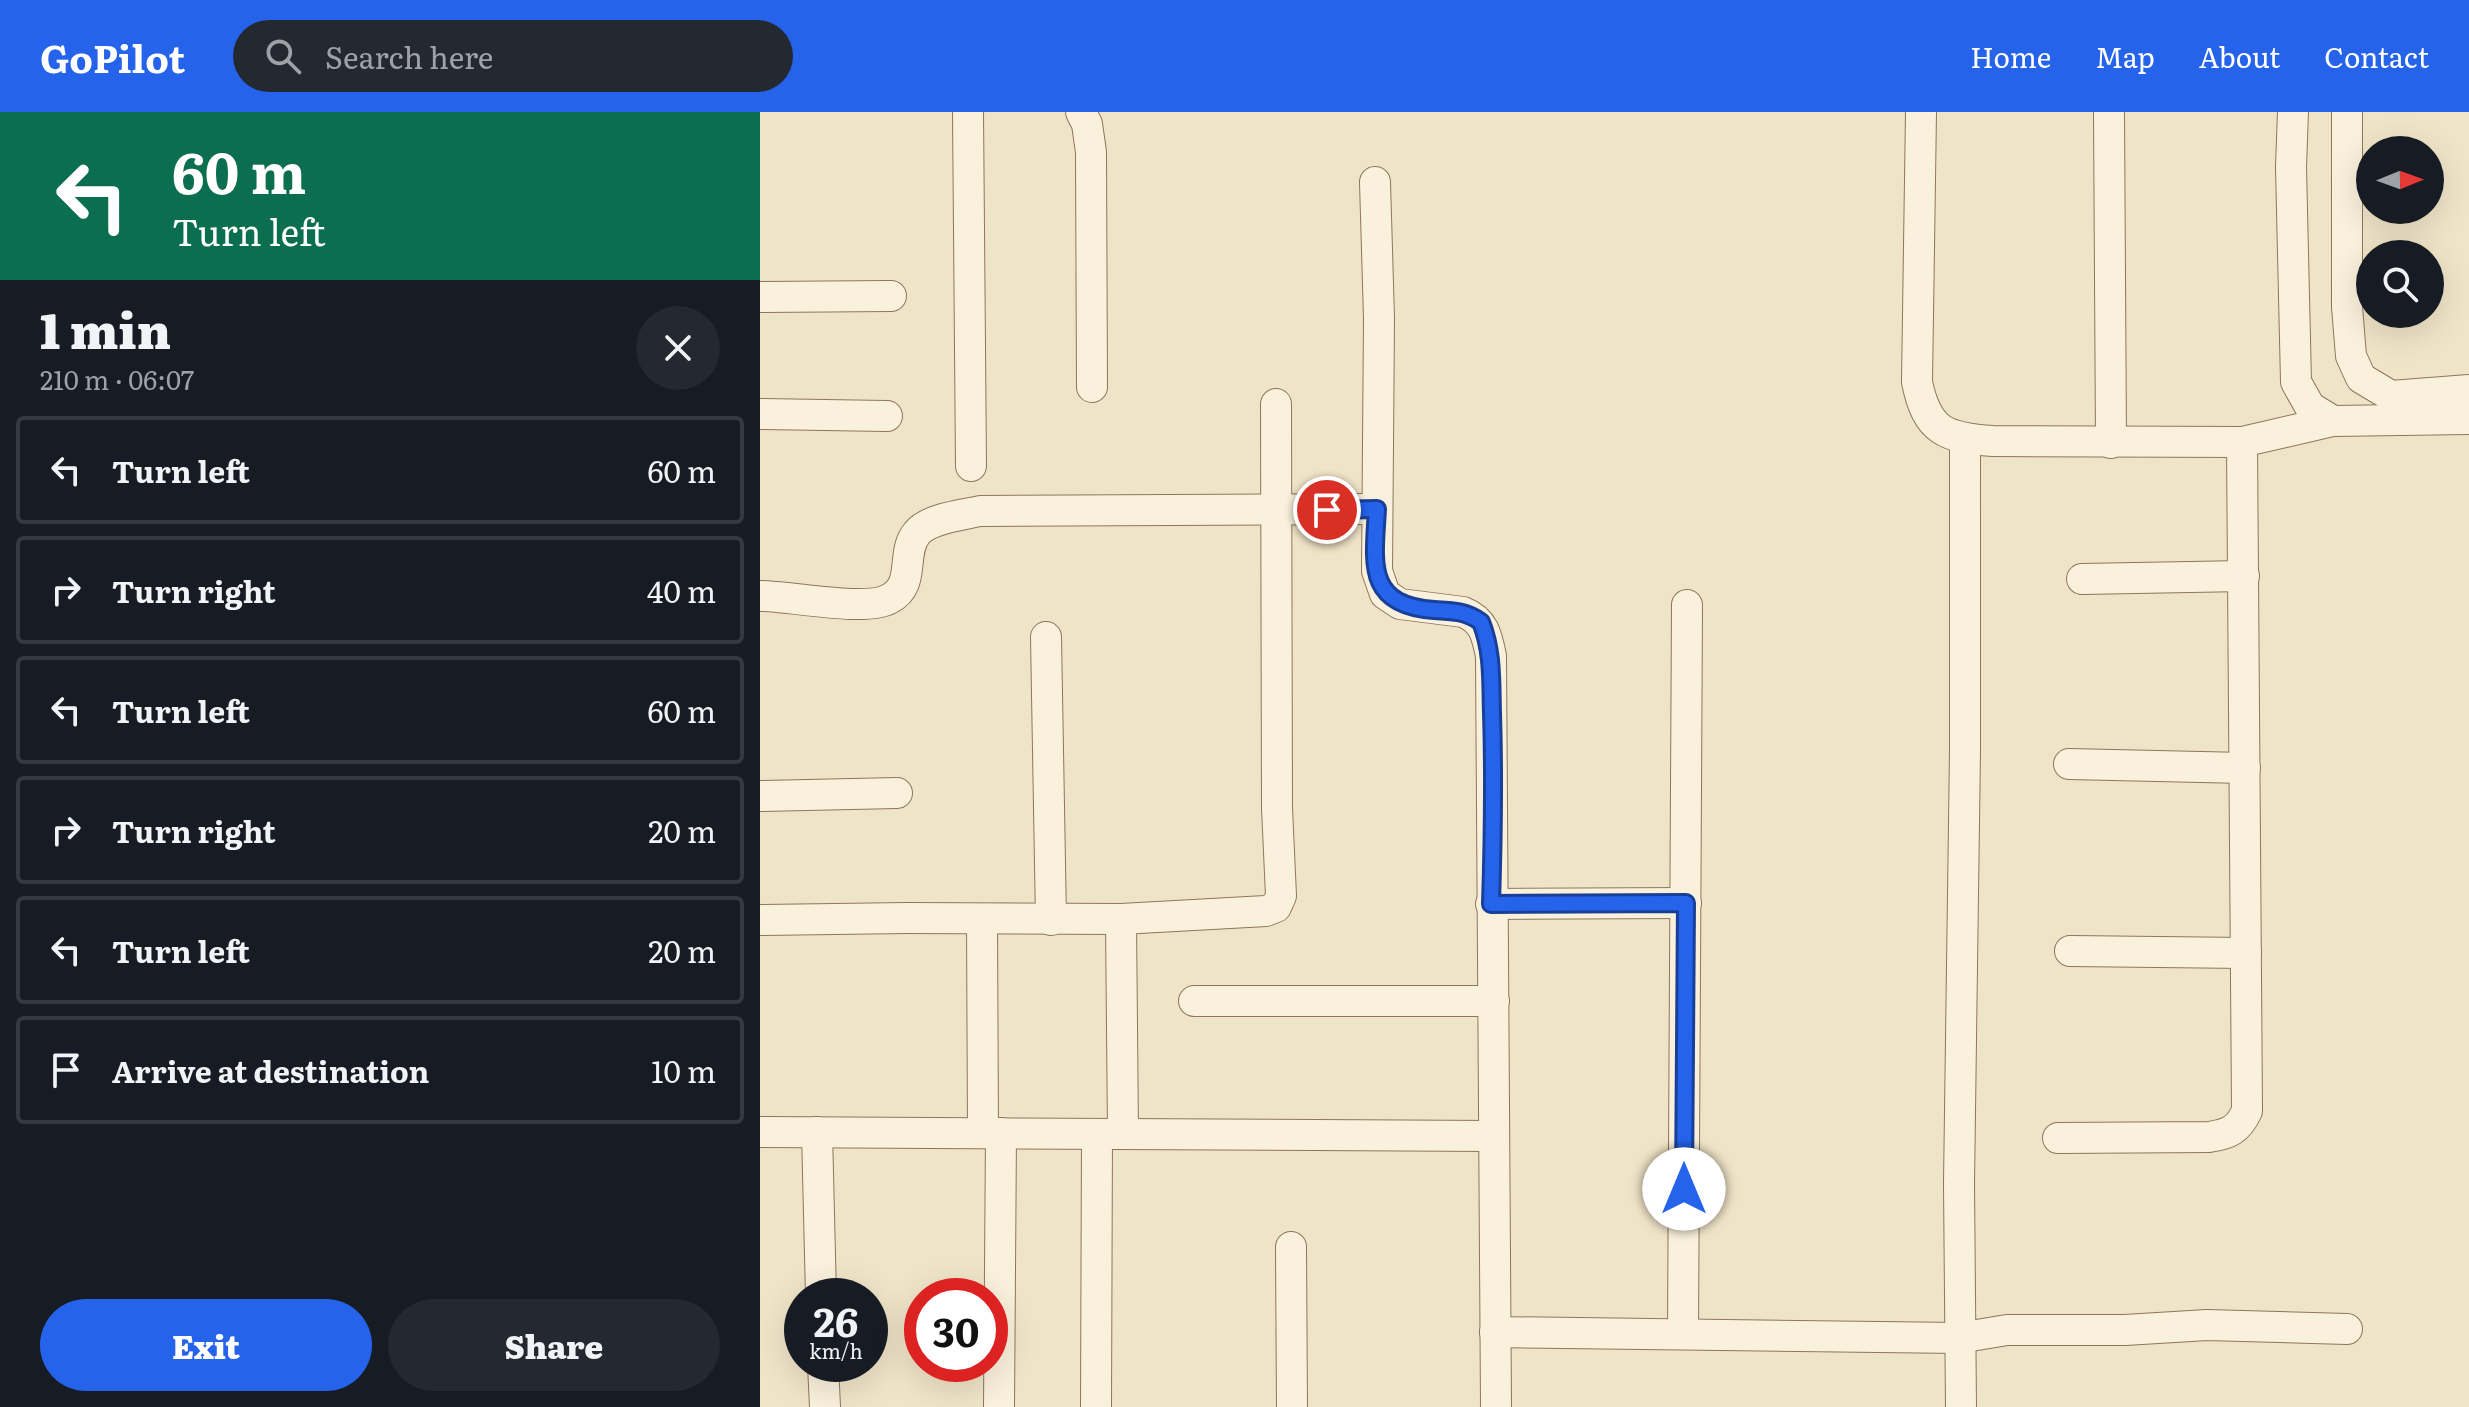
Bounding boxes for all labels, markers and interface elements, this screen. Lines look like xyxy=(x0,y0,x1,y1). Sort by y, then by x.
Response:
search box xyxy=(233,20,793,92)
text: GoPilot xyxy=(40,28,185,85)
icon: search xyxy=(261,34,305,78)
text: Search here xyxy=(325,34,493,78)
text: Home xyxy=(1970,35,2051,77)
text: Map xyxy=(2095,35,2155,77)
text: About xyxy=(2199,35,2280,77)
text: Contact xyxy=(2324,35,2429,77)
text: 60 m xyxy=(172,128,306,211)
north arrow xyxy=(2356,136,2444,224)
map controls xyxy=(2356,136,2444,328)
icon: left xyxy=(40,144,144,248)
text: Turn left xyxy=(172,204,326,257)
button: search xyxy=(2356,240,2444,328)
text: 1 min xyxy=(40,293,171,364)
button: close xyxy=(636,306,720,390)
text: 210 m · 06:07 xyxy=(40,359,194,398)
icon: left xyxy=(44,448,88,492)
text: Turn left xyxy=(112,448,250,492)
text: 60 m xyxy=(647,448,716,492)
pin xyxy=(1293,476,1361,544)
icon: arrive xyxy=(1305,488,1349,532)
icon: right xyxy=(44,568,88,612)
text: Turn right xyxy=(112,568,276,612)
text: 40 m xyxy=(647,568,716,612)
icon: left xyxy=(44,688,88,732)
text: Turn left xyxy=(112,688,250,732)
text: 60 m xyxy=(647,688,716,732)
icon: right xyxy=(44,808,88,852)
text: Turn right xyxy=(112,808,276,852)
text: 20 m xyxy=(648,808,716,852)
icon: left xyxy=(44,928,88,972)
text: Turn left xyxy=(112,928,250,972)
text: 20 m xyxy=(648,928,716,972)
icon: arrive xyxy=(44,1048,88,1092)
text: Arrive at destination xyxy=(112,1048,429,1092)
text: 10 m xyxy=(651,1048,716,1092)
position arrow xyxy=(1642,1147,1726,1231)
speed limit sign: 30 xyxy=(904,1278,1008,1382)
text: 26 xyxy=(814,1290,858,1349)
button: Exit xyxy=(40,1299,372,1391)
button: Share xyxy=(388,1299,720,1391)
text: km/h xyxy=(809,1335,863,1365)

